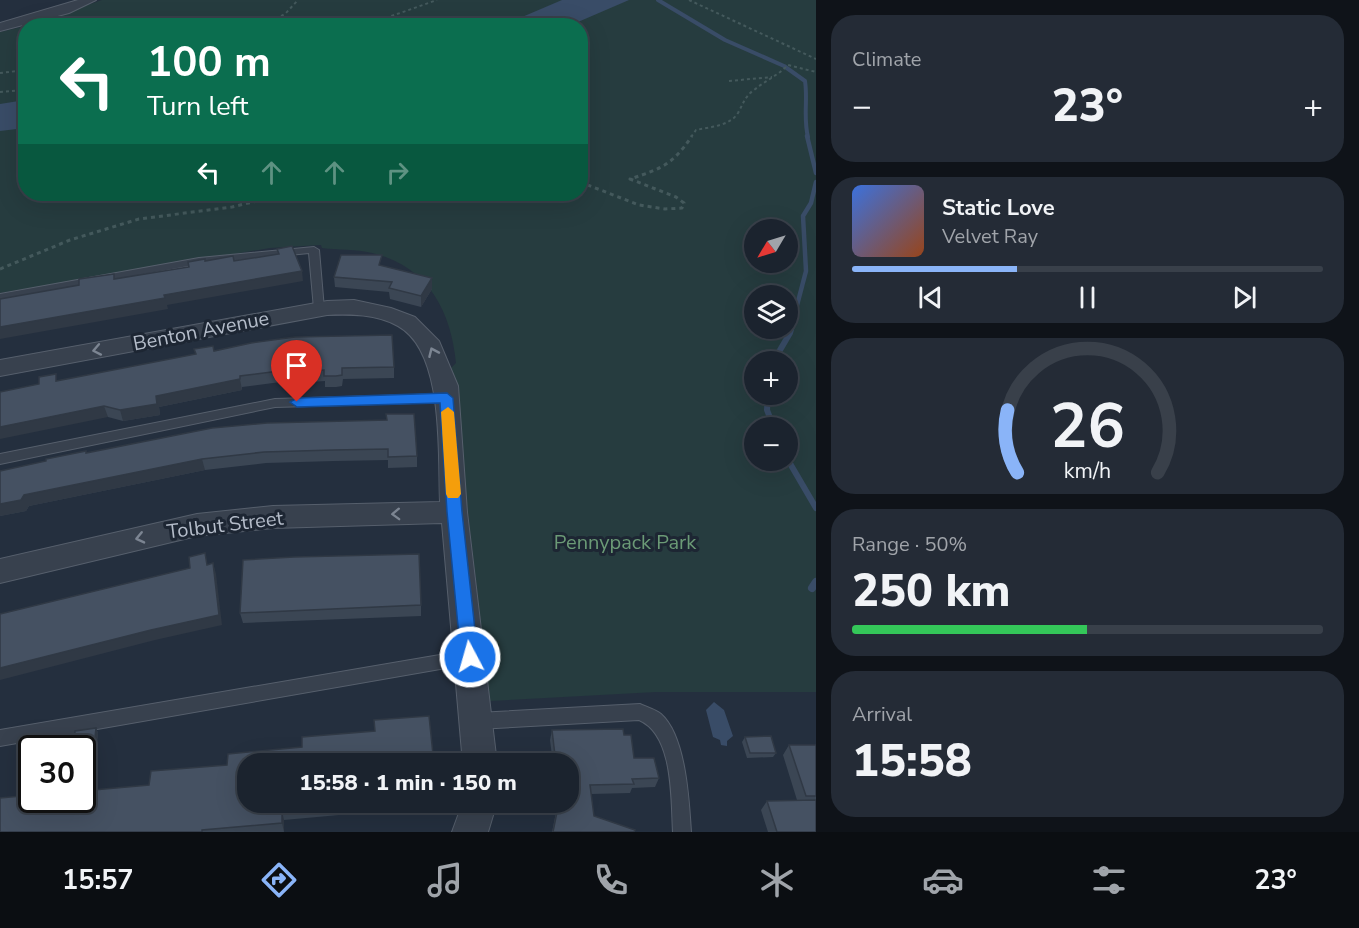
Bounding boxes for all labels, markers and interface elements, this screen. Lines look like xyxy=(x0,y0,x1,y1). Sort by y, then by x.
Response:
text: 100 m xyxy=(147,34,271,91)
icon: left xyxy=(48,42,126,120)
text: Climate xyxy=(852,46,921,73)
text: 23° xyxy=(1052,76,1123,137)
text: − xyxy=(852,84,872,129)
text: + xyxy=(1303,84,1323,129)
text: Turn left xyxy=(147,88,248,125)
icon: left xyxy=(192,156,225,189)
icon: ahead xyxy=(255,156,288,189)
icon: ahead xyxy=(318,156,351,189)
icon: right xyxy=(381,156,414,189)
text: Static Love xyxy=(942,193,1055,223)
north arrow xyxy=(744,219,798,273)
map controls xyxy=(744,219,798,471)
text: Velvet Ray xyxy=(942,223,1038,250)
icon: previous xyxy=(914,281,947,314)
icon: pause xyxy=(1071,281,1104,314)
icon: next xyxy=(1228,281,1261,314)
button: layers xyxy=(744,285,798,339)
street label: Benton Avenue xyxy=(131,305,271,357)
pin xyxy=(271,340,322,402)
one-way arrow xyxy=(92,343,102,356)
one-way arrow xyxy=(428,348,440,359)
icon: arrive xyxy=(280,349,313,382)
button: + xyxy=(744,351,798,405)
text: 26 xyxy=(1050,384,1125,469)
button: − xyxy=(744,417,798,471)
text: km/h xyxy=(1064,456,1111,486)
street label: Tolbut Street xyxy=(165,504,286,546)
one-way arrow xyxy=(391,507,400,520)
park label: Pennypack Park xyxy=(554,529,697,556)
one-way arrow xyxy=(135,531,145,544)
text: Range · 50% xyxy=(852,531,967,558)
text: 250 km xyxy=(852,561,1011,622)
position arrow xyxy=(438,625,502,689)
text: Arrival xyxy=(852,701,912,728)
text: 15:58 xyxy=(852,731,972,792)
speed limit sign: 30 xyxy=(18,735,96,813)
text: 15:58 · 1 min · 150 m xyxy=(299,768,517,798)
icon: directions xyxy=(258,859,300,901)
icon: music xyxy=(424,859,466,901)
icon: phone xyxy=(590,859,632,901)
icon: climate xyxy=(756,859,798,901)
icon: car xyxy=(922,859,964,901)
icon: filters xyxy=(1088,859,1130,901)
text: 15:57 xyxy=(62,862,134,899)
text: 23° xyxy=(1254,862,1297,899)

